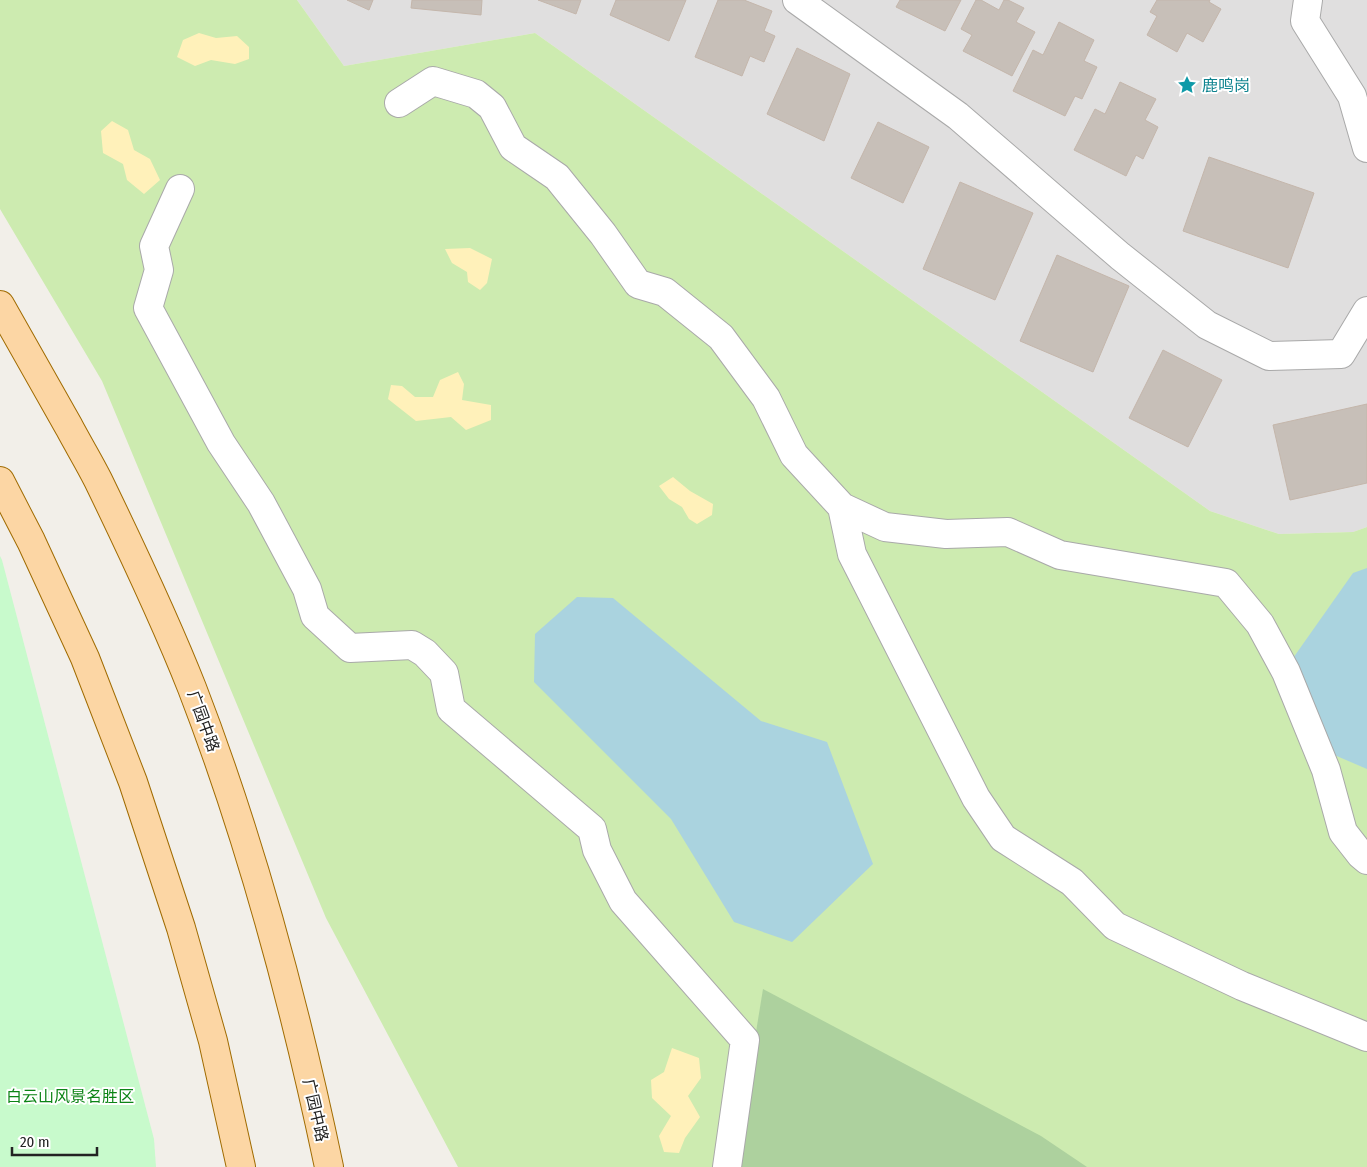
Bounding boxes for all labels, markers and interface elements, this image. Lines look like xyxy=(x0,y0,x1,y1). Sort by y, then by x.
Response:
place icon: 鹿鸣岗 xyxy=(1176,74,1198,96)
place label: 鹿鸣岗 xyxy=(1202,76,1250,95)
street label: 广园中路 xyxy=(184,688,223,754)
street label: 广园中路 xyxy=(299,1077,332,1143)
park label: 白云山风景名胜区 xyxy=(6,1087,134,1106)
scale bar xyxy=(12,1124,98,1156)
text: 20 m xyxy=(20,1133,50,1151)

